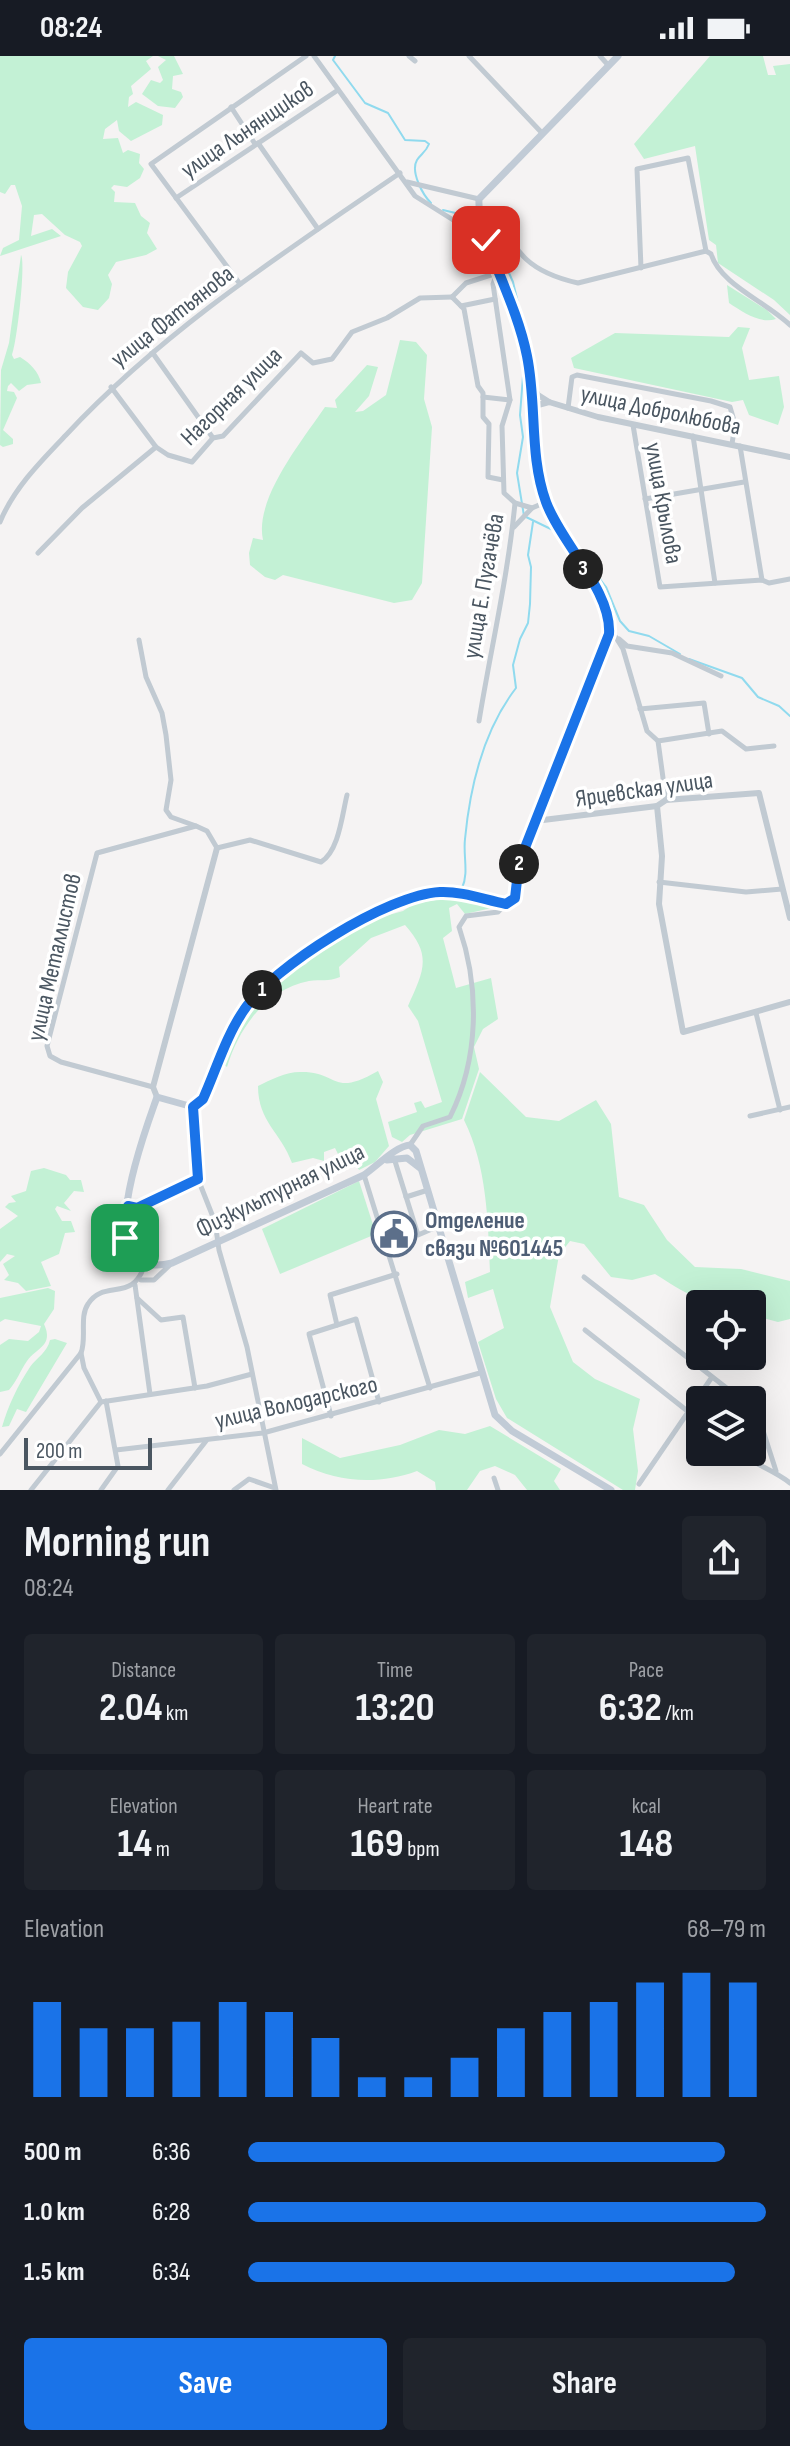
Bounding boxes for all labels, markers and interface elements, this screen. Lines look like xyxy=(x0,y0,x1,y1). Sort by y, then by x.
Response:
text: 08:24 xyxy=(40,10,102,46)
street label: улица Льнянщиков xyxy=(175,74,319,184)
pin xyxy=(452,206,520,274)
icon: check xyxy=(464,218,508,262)
street label: улица Фатьянова xyxy=(105,259,240,373)
street label: Нагорная улица xyxy=(175,341,288,452)
street label: улица Добролюбова xyxy=(578,379,744,442)
street label: улица Крылова xyxy=(639,440,688,566)
street label: улица Е. Пугачёва xyxy=(456,511,511,661)
pin: 3 xyxy=(563,549,603,589)
text: 3 xyxy=(578,555,588,582)
street label: Ярцевская улица xyxy=(573,765,715,813)
pin: 2 xyxy=(499,844,539,884)
text: 2 xyxy=(514,850,524,877)
street label: улица Металлистов xyxy=(21,870,88,1044)
pin: 1 xyxy=(242,970,282,1010)
text: 1 xyxy=(258,976,266,1003)
street label: Физкультурная улица xyxy=(191,1137,369,1244)
pin xyxy=(91,1204,159,1272)
place label: Отделение связи №601445 xyxy=(425,1206,563,1263)
public building icon: Отделение связи №601445 xyxy=(370,1210,418,1258)
icon: arrive xyxy=(103,1216,147,1260)
map controls xyxy=(686,1290,766,1466)
button: locate xyxy=(686,1290,766,1370)
street label: улица Володарского xyxy=(212,1370,380,1435)
button: layers xyxy=(686,1386,766,1466)
scale bar xyxy=(24,1434,152,1470)
text: 200 m xyxy=(36,1438,82,1465)
text: Morning run xyxy=(24,1516,210,1569)
button: share xyxy=(682,1516,766,1600)
text: 08:24 xyxy=(24,1573,73,1604)
text: Distance xyxy=(111,1657,176,1684)
text: Time xyxy=(377,1657,413,1684)
text: Pace xyxy=(629,1657,664,1684)
text: 2.04 xyxy=(99,1684,162,1732)
text: 13:20 xyxy=(355,1684,435,1732)
text: 6:32 xyxy=(599,1684,662,1732)
text: km xyxy=(162,1700,188,1727)
text: /km xyxy=(662,1700,694,1727)
text: Elevation xyxy=(110,1793,178,1820)
text: Heart rate xyxy=(357,1793,433,1820)
text: kcal xyxy=(632,1793,661,1820)
text: 14 xyxy=(118,1820,152,1868)
text: 169 xyxy=(350,1820,404,1868)
text: 148 xyxy=(620,1820,673,1868)
text: m xyxy=(152,1836,170,1863)
text: bpm xyxy=(404,1836,440,1863)
text: Elevation xyxy=(24,1914,104,1945)
text: 68–79 m xyxy=(687,1914,766,1945)
text: 500 m xyxy=(24,2137,81,2168)
text: 6:36 xyxy=(152,2137,191,2168)
text: 1.0 km xyxy=(24,2197,85,2228)
text: 6:28 xyxy=(152,2197,190,2228)
text: 1.5 km xyxy=(24,2257,84,2288)
text: 6:34 xyxy=(152,2257,190,2288)
button: Save xyxy=(24,2338,387,2430)
button: Share xyxy=(403,2338,766,2430)

